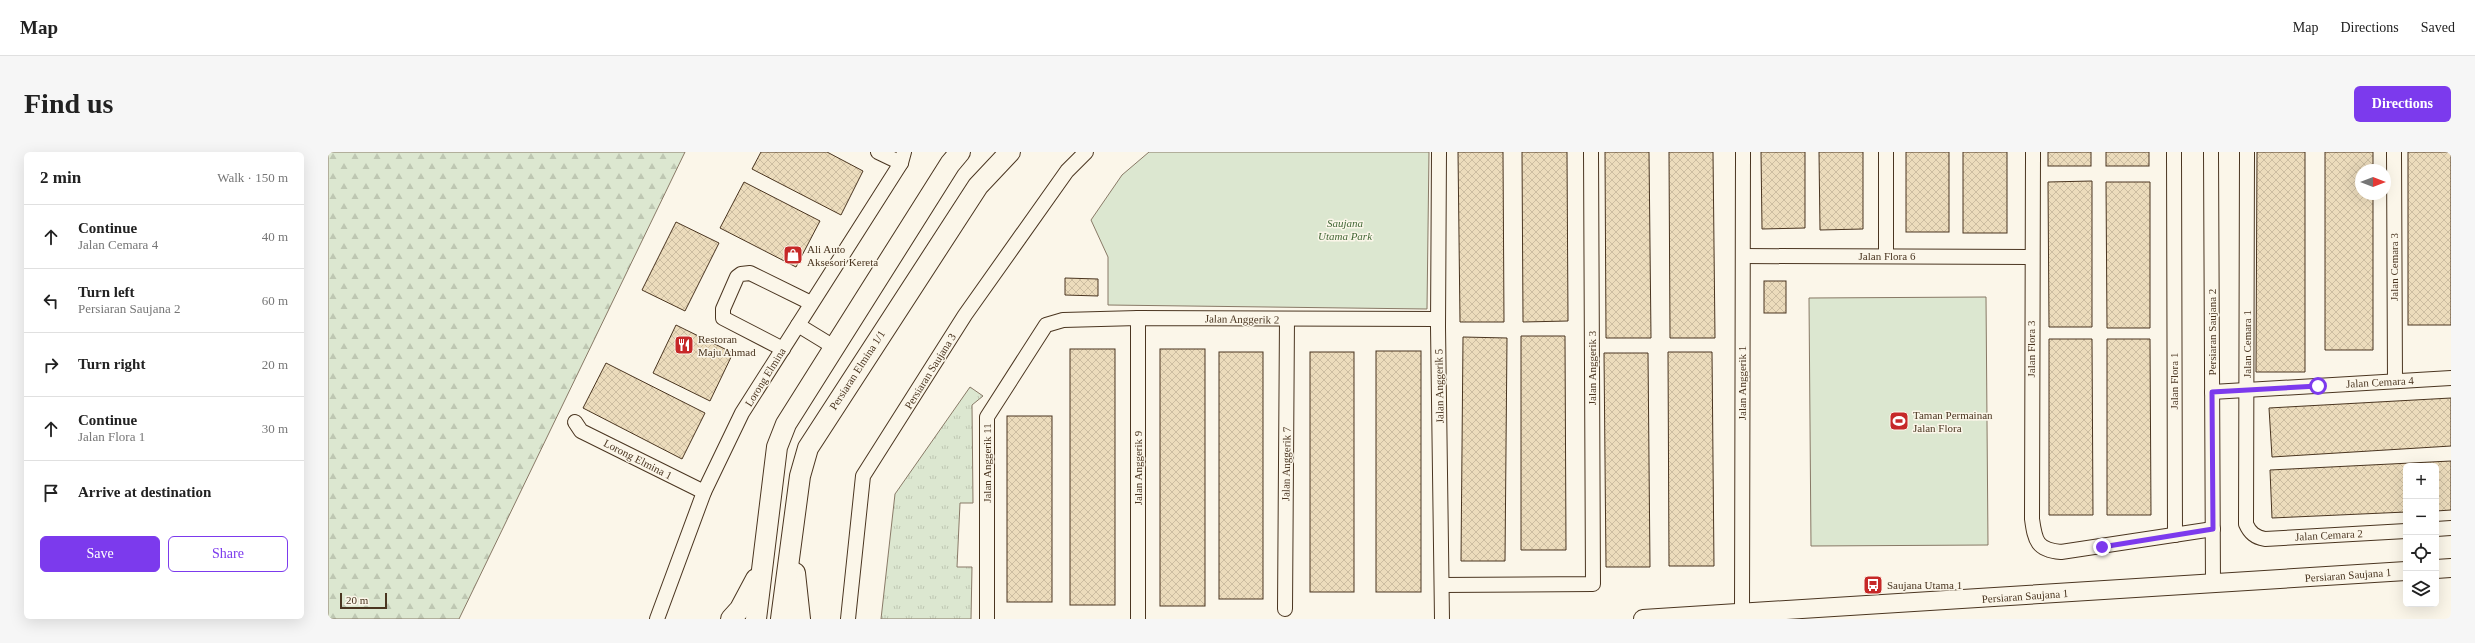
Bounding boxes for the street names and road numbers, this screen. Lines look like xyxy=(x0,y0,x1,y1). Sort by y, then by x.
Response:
street label: Jalan Cemara 3 xyxy=(2388,233,2400,301)
street label: Jalan Flora 6 xyxy=(1859,250,1916,262)
street label: Persiaran Saujana 2 xyxy=(2206,289,2218,375)
street label: Jalan Cemara 1 xyxy=(2241,310,2253,378)
street label: Jalan Anggerik 2 xyxy=(1205,312,1279,326)
street label: Jalan Flora 3 xyxy=(2025,320,2037,377)
street label: Persiaran Elmina 1/1 xyxy=(827,328,887,412)
street label: Jalan Anggerik 3 xyxy=(1586,330,1598,405)
street label: Persiaran Saujana 3 xyxy=(902,331,958,411)
street label: Lorong Elmina xyxy=(742,345,788,409)
street label: Jalan Anggerik 1 xyxy=(1736,346,1748,420)
street label: Jalan Anggerik 5 xyxy=(1432,348,1446,423)
street label: Jalan Flora 1 xyxy=(2168,353,2180,409)
street label: Jalan Cemara 4 xyxy=(2346,374,2415,390)
street label: Jalan Anggerik 11 xyxy=(981,423,993,503)
street label: Jalan Anggerik 7 xyxy=(1279,426,1293,501)
street label: Jalan Anggerik 9 xyxy=(1132,430,1144,505)
street label: Lorong Elmina 1 xyxy=(602,437,674,481)
street label: Jalan Cemara 2 xyxy=(2295,527,2363,543)
street label: Persiaran Saujana 1 xyxy=(2304,566,2392,584)
street label: Persiaran Saujana 1 xyxy=(1981,587,2069,605)

